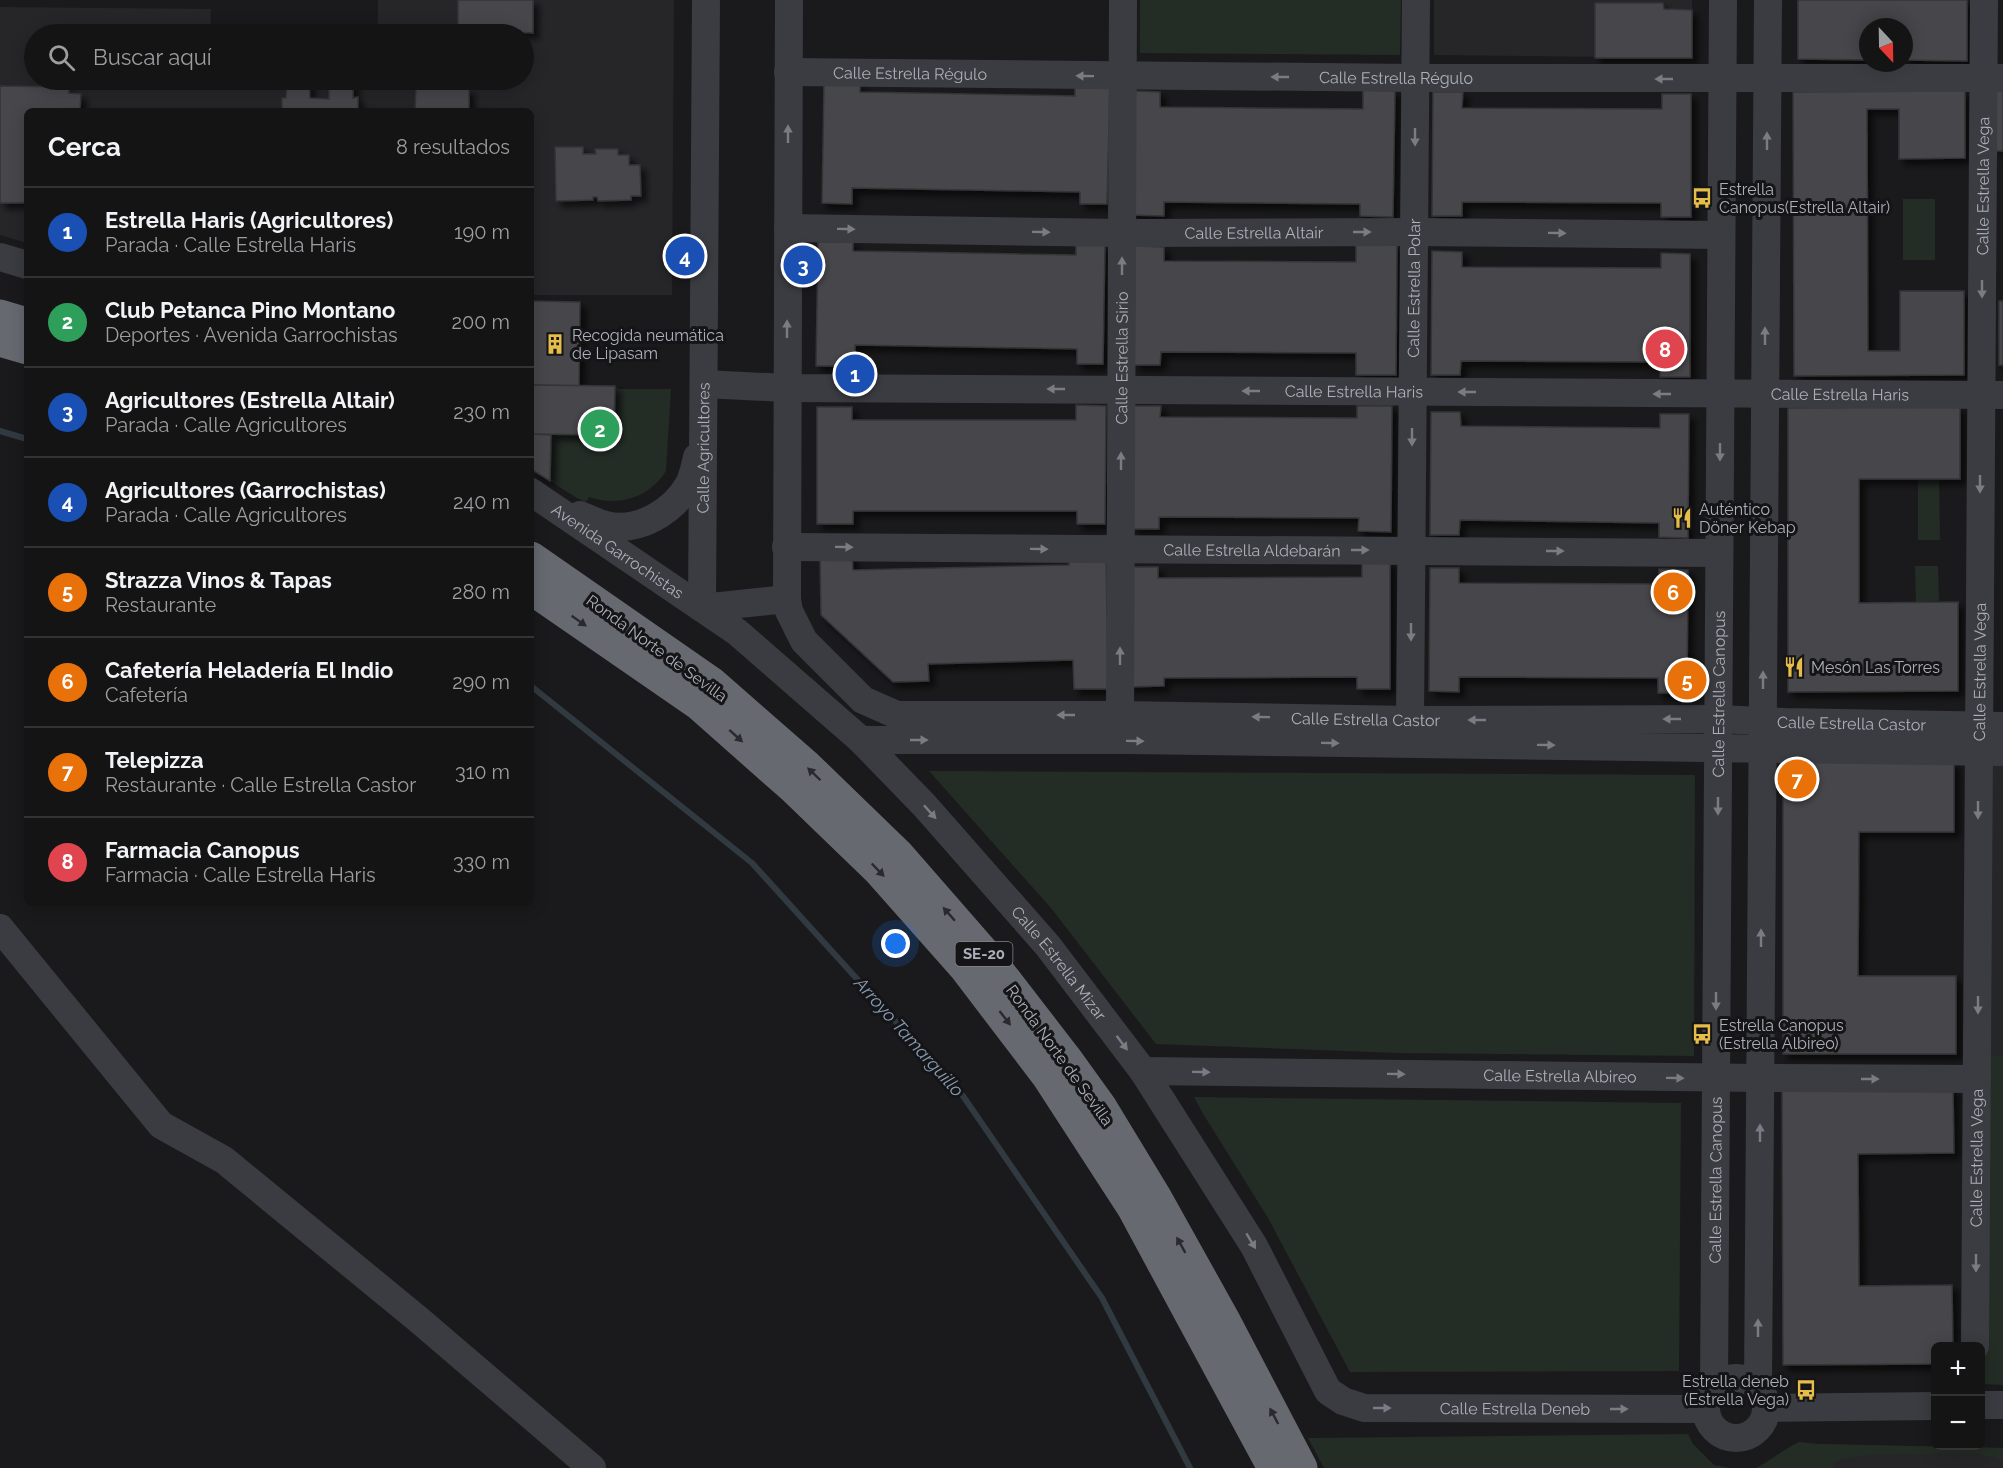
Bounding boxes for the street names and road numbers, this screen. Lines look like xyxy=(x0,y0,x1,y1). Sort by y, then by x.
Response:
street label: Calle Estrella Régulo xyxy=(833,63,987,84)
street label: Calle Estrella Régulo xyxy=(1319,68,1473,88)
street label: Calle Estrella Vega xyxy=(1973,117,1993,255)
street label: Calle Estrella Polar xyxy=(1404,218,1424,358)
street label: Calle Estrella Altair xyxy=(1184,223,1324,243)
street label: Calle Estrella Sirio xyxy=(1112,291,1132,425)
street label: Calle Agricultores xyxy=(694,382,713,514)
street label: Calle Estrella Haris xyxy=(1285,382,1423,402)
street label: Calle Estrella Haris xyxy=(1771,385,1909,404)
street label: Avenida Garrochistas xyxy=(548,500,687,603)
street label: Calle Estrella Aldebarán xyxy=(1163,540,1341,561)
street label: Ronda Norte de Sevilla xyxy=(583,591,731,706)
street label: Calle Estrella Vega xyxy=(1970,603,1990,741)
street label: Calle Estrella Canopus xyxy=(1709,610,1729,777)
street label: Calle Estrella Castor xyxy=(1291,709,1441,730)
street label: Calle Estrella Castor xyxy=(1777,713,1927,735)
street label: Calle Estrella Mizar xyxy=(1007,902,1110,1025)
road number: SE-20 xyxy=(956,942,1012,966)
street label: Ronda Norte de Sevilla xyxy=(1002,981,1117,1129)
street label: Calle Estrella Albireo xyxy=(1483,1066,1637,1087)
street label: Calle Estrella Vega xyxy=(1967,1089,1987,1227)
street label: Calle Estrella Canopus xyxy=(1706,1096,1726,1263)
street label: Calle Estrella Deneb xyxy=(1440,1399,1590,1419)

